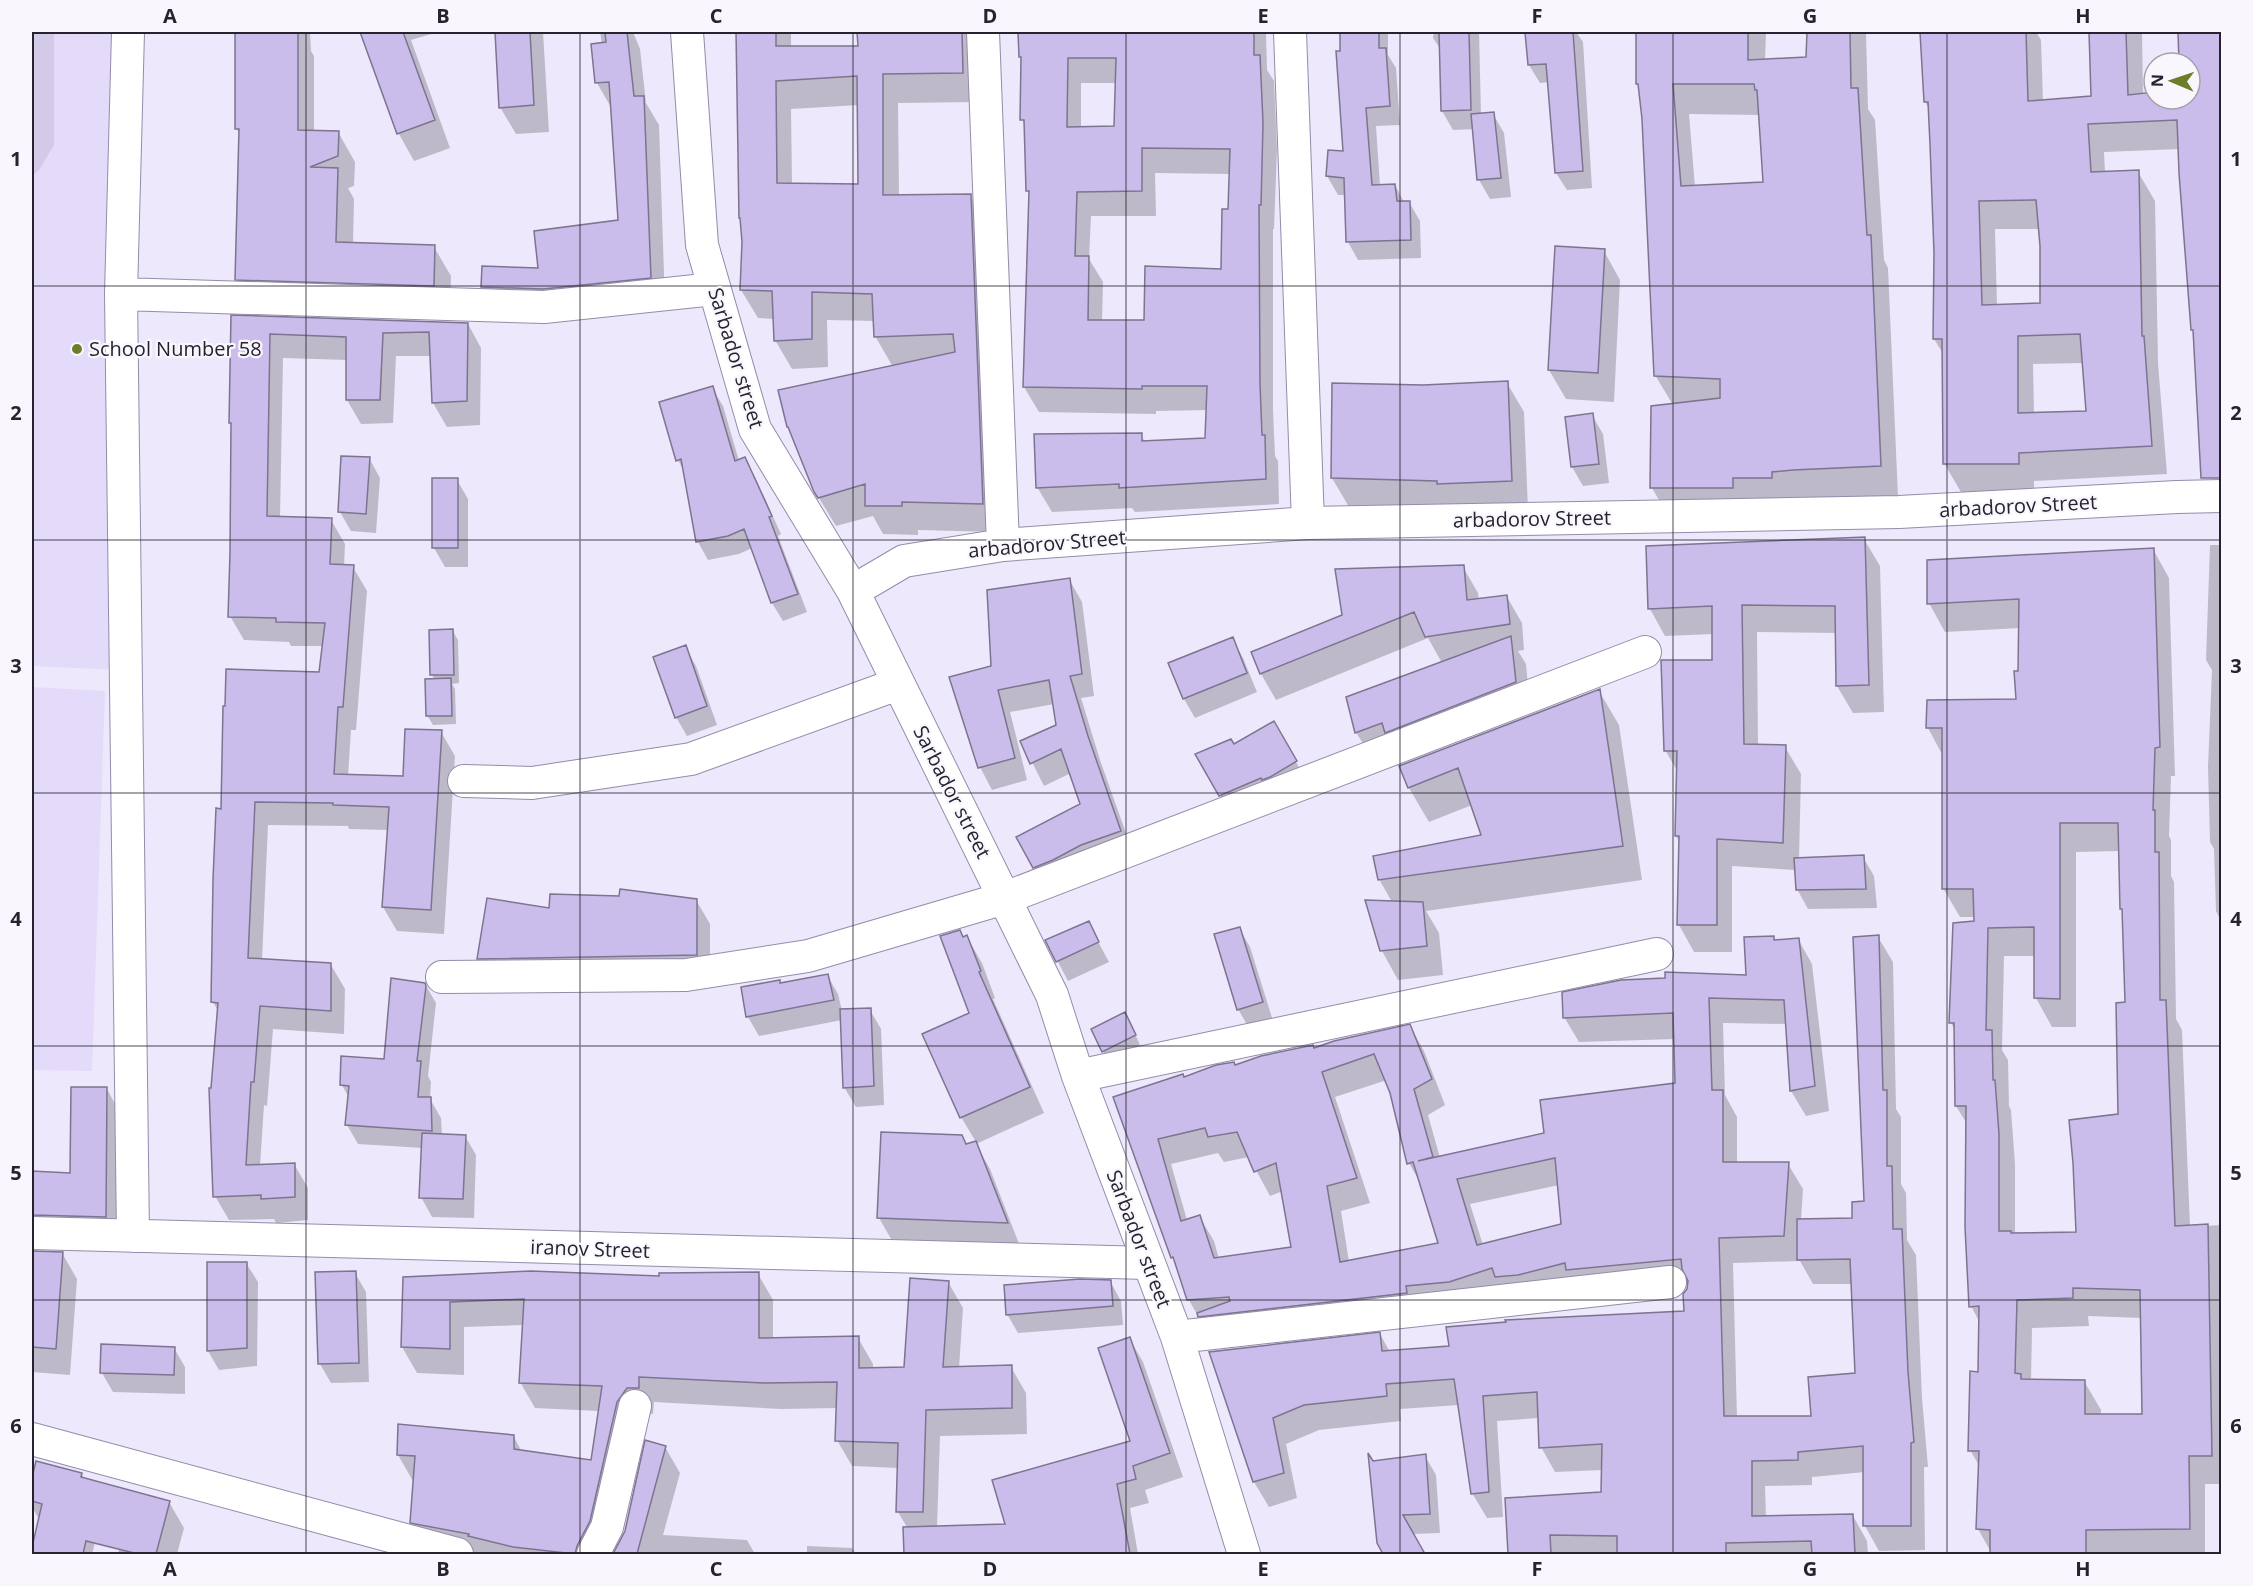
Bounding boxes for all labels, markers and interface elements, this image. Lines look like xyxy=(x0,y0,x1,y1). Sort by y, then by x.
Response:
text: A xyxy=(163,2,177,29)
text: B xyxy=(436,2,450,29)
text: C xyxy=(710,2,723,29)
text: D xyxy=(983,2,997,29)
text: E xyxy=(1257,2,1269,29)
text: F xyxy=(1532,2,1542,29)
text: G xyxy=(1803,2,1817,29)
text: H xyxy=(2075,2,2091,29)
north arrow xyxy=(2142,51,2202,111)
text: N xyxy=(2146,74,2168,87)
text: 1 xyxy=(10,145,22,172)
text: 1 xyxy=(2230,145,2242,172)
street label: Sarbador street xyxy=(702,284,771,431)
place label: School Number 58 xyxy=(89,335,262,362)
marker: School Number 58 xyxy=(70,342,84,356)
text: 2 xyxy=(10,399,22,426)
text: 2 xyxy=(2230,399,2242,426)
street label: arbadorov Street xyxy=(1938,488,2098,523)
street label: arbadorov Street xyxy=(1453,504,1611,533)
street label: arbadorov Street xyxy=(967,523,1127,564)
text: 3 xyxy=(10,652,22,679)
text: 3 xyxy=(2230,652,2242,679)
street label: Sarbador street xyxy=(907,721,998,863)
text: 4 xyxy=(10,905,22,932)
text: 4 xyxy=(2230,905,2242,932)
text: 5 xyxy=(10,1159,22,1186)
text: 5 xyxy=(2230,1159,2242,1186)
street label: Sarbador street xyxy=(1101,1166,1178,1312)
street label: iranov Street xyxy=(530,1233,650,1264)
text: 6 xyxy=(10,1412,22,1439)
text: 6 xyxy=(2230,1412,2242,1439)
text: A xyxy=(163,1555,177,1582)
text: B xyxy=(436,1555,450,1582)
text: C xyxy=(710,1555,723,1582)
text: D xyxy=(983,1555,997,1582)
text: E xyxy=(1257,1555,1269,1582)
text: F xyxy=(1532,1555,1542,1582)
text: G xyxy=(1803,1555,1817,1582)
text: H xyxy=(2075,1555,2091,1582)

